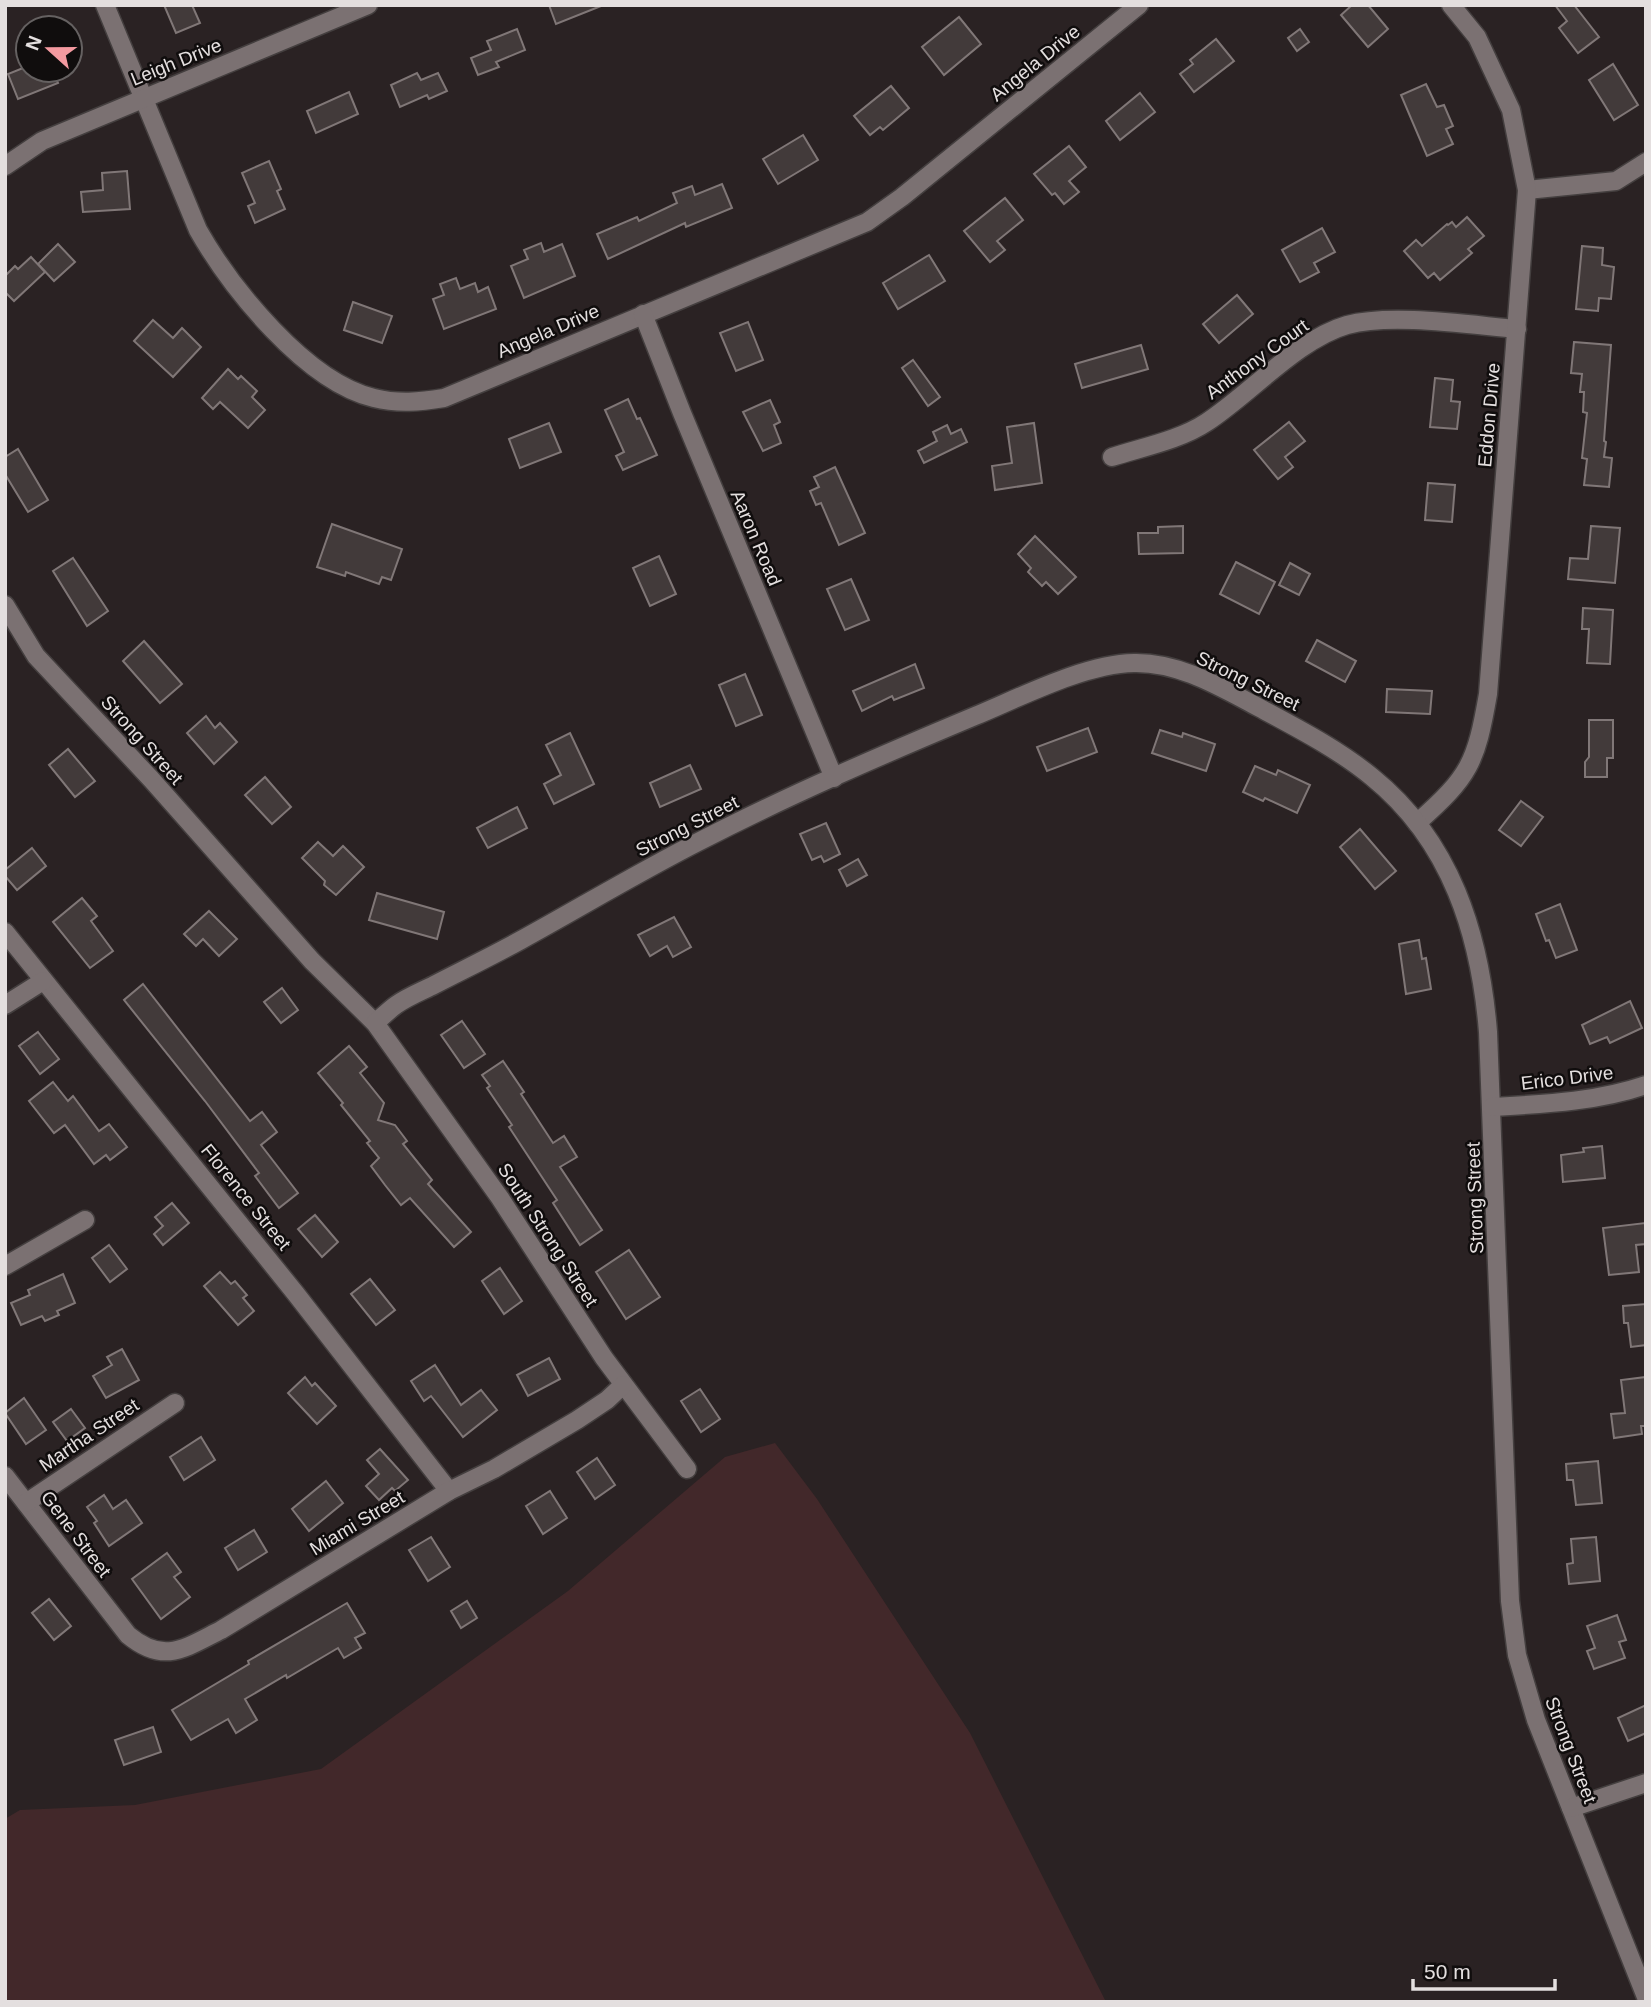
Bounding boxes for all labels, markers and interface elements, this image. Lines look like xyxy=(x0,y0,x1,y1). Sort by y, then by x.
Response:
north arrow xyxy=(14,14,84,84)
street label: Angela Drive xyxy=(986,21,1084,105)
text: N xyxy=(21,33,46,53)
street label: Leigh Drive xyxy=(128,34,224,90)
street label: Angela Drive xyxy=(494,300,602,362)
street label: Anthony Court xyxy=(1202,314,1313,403)
street label: Eddon Drive xyxy=(1474,362,1504,468)
street label: Aaron Road xyxy=(727,487,785,589)
street label: Strong Street xyxy=(1193,647,1304,715)
street label: Strong Street xyxy=(97,691,188,789)
street label: Strong Street xyxy=(632,791,742,861)
street label: Erico Drive xyxy=(1520,1062,1614,1094)
street label: Florence Street xyxy=(197,1140,295,1255)
street label: Strong Street xyxy=(1463,1141,1487,1254)
street label: South Strong Street xyxy=(494,1159,603,1311)
street label: Martha Street xyxy=(35,1394,143,1476)
street label: Miami Street xyxy=(306,1486,409,1559)
street label: Gene Street xyxy=(37,1487,116,1582)
street label: Strong Street xyxy=(1541,1694,1601,1807)
scale bar xyxy=(1413,1948,1555,1992)
text: 50 m xyxy=(1424,1960,1471,1983)

